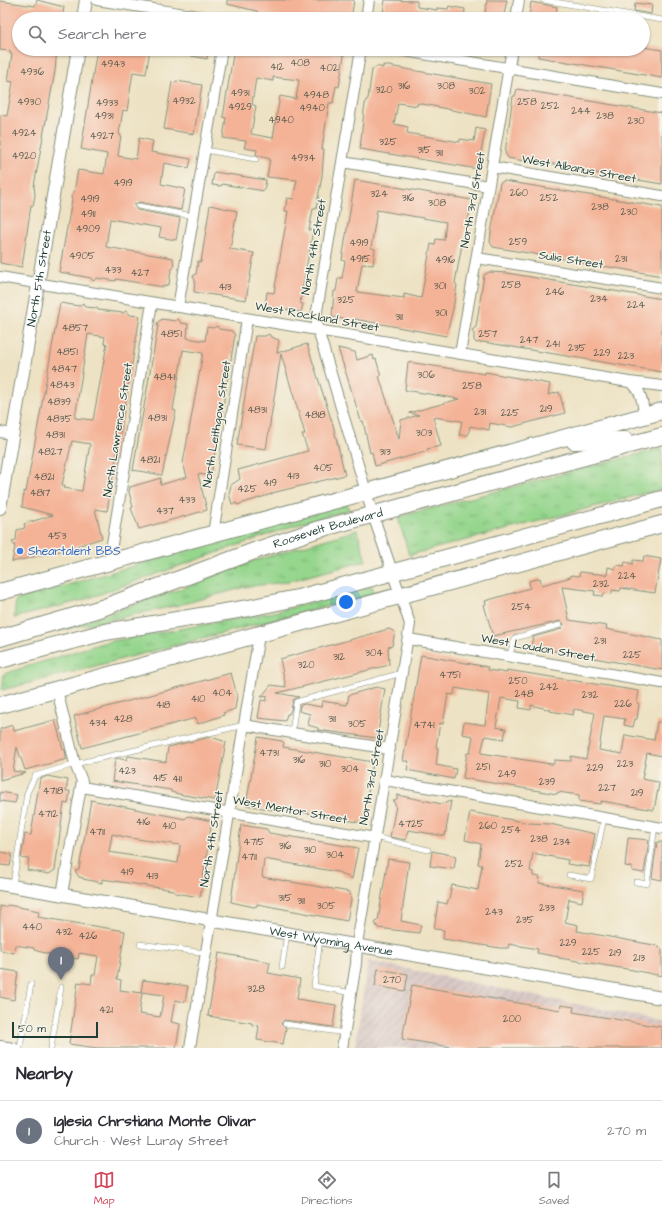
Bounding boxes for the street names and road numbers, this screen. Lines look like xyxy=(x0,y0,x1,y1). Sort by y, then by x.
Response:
street label: North 3rd Street xyxy=(456,151,490,249)
street label: West Albanus Street xyxy=(520,151,638,187)
street label: North 4th Street xyxy=(297,197,331,296)
street label: North 5th Street xyxy=(22,229,56,328)
street label: Sulis Street xyxy=(537,246,605,274)
street label: West Rockland Street xyxy=(254,298,381,336)
street label: North Leithgow Street xyxy=(199,359,236,489)
street label: North Lawrence Street xyxy=(99,362,137,498)
street label: Roosevelt Boulevard xyxy=(271,504,385,552)
street label: West Loudon Street xyxy=(480,630,596,666)
street label: North 3rd Street xyxy=(355,728,389,826)
street label: North 4th Street xyxy=(196,789,228,888)
street label: West Mentor Street xyxy=(231,792,349,828)
street label: West Wyoming Avenue xyxy=(268,922,395,960)

